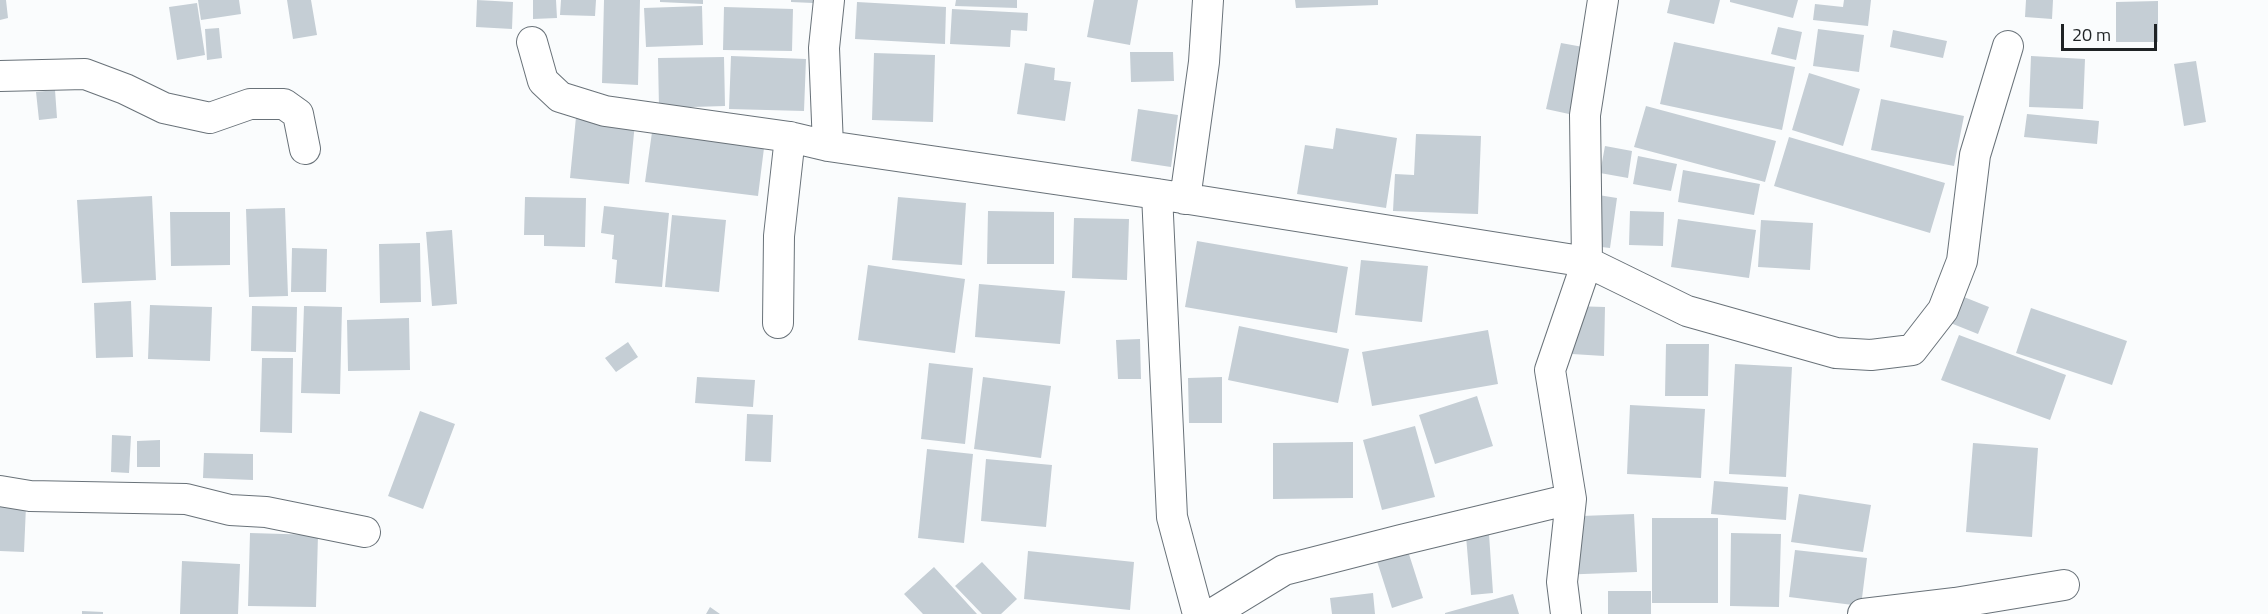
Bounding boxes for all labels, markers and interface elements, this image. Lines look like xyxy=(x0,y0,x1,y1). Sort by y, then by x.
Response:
scale bar xyxy=(2064,12,2160,50)
text: 20 m xyxy=(2072,21,2111,48)

